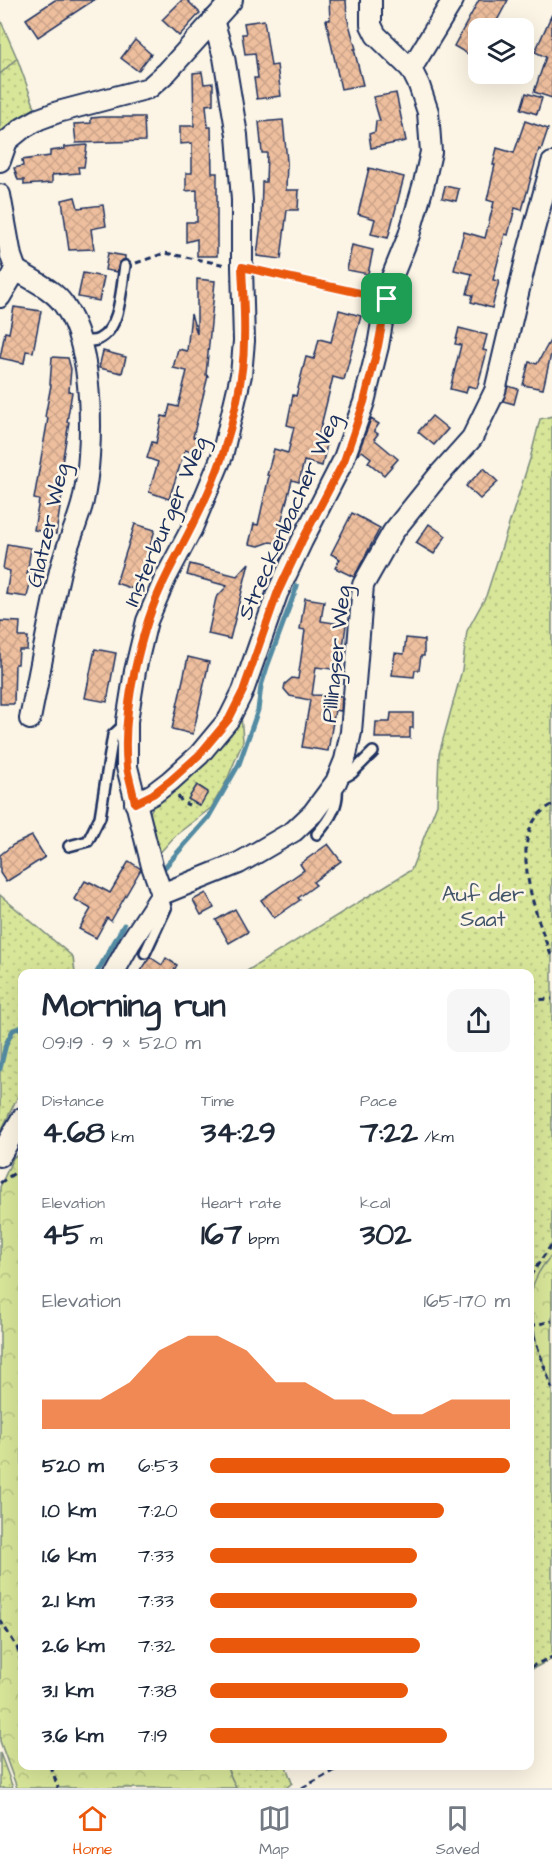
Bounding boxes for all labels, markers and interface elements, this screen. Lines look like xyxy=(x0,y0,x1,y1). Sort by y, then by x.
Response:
map controls xyxy=(468,18,534,84)
button: layers xyxy=(468,18,534,84)
pin xyxy=(361,273,412,324)
icon: arrive xyxy=(370,282,403,315)
street label: Streckenbacher Weg xyxy=(230,409,350,625)
street label: Insterburger Weg xyxy=(117,432,217,612)
street label: Glatzer Weg xyxy=(19,460,79,591)
street label: Pillingser Weg xyxy=(314,584,360,724)
park label: Auf der Saat xyxy=(442,879,524,935)
text: Morning run xyxy=(42,983,226,1029)
button: share xyxy=(447,989,510,1052)
text: 09:19 · 9 × 520 m xyxy=(42,1029,201,1057)
text: Distance xyxy=(42,1090,104,1112)
text: Time xyxy=(201,1090,235,1112)
text: Pace xyxy=(360,1090,397,1112)
text: 4.68 xyxy=(42,1112,105,1154)
text: 34:29 xyxy=(201,1112,276,1154)
text: 7:22 xyxy=(360,1112,418,1154)
text: km xyxy=(105,1126,134,1148)
text: /km xyxy=(418,1126,454,1148)
text: Elevation xyxy=(42,1192,105,1214)
text: Heart rate xyxy=(201,1192,281,1214)
text: kcal xyxy=(360,1192,391,1214)
text: 45 xyxy=(42,1214,84,1256)
text: 167 xyxy=(201,1214,242,1256)
text: 302 xyxy=(360,1214,411,1256)
text: m xyxy=(84,1228,103,1250)
text: bpm xyxy=(242,1228,279,1250)
text: Elevation xyxy=(42,1287,121,1315)
text: 165–170 m xyxy=(423,1287,510,1315)
text: 520 m xyxy=(42,1452,104,1480)
text: 6:53 xyxy=(138,1452,178,1480)
text: 1.0 km xyxy=(42,1497,96,1525)
text: 7:20 xyxy=(138,1497,178,1525)
text: 1.6 km xyxy=(42,1542,96,1570)
text: 7:33 xyxy=(138,1542,174,1570)
text: 2.1 km xyxy=(42,1587,95,1615)
text: 7:33 xyxy=(138,1587,174,1615)
text: 2.6 km xyxy=(42,1632,105,1660)
text: 7:32 xyxy=(138,1632,175,1660)
text: 3.1 km xyxy=(42,1677,93,1705)
text: 7:38 xyxy=(138,1677,177,1705)
text: 3.6 km xyxy=(42,1722,103,1750)
text: 7:19 xyxy=(138,1722,168,1750)
tab: Home xyxy=(73,1802,112,1860)
tab: Map xyxy=(258,1802,291,1860)
tab: Saved xyxy=(436,1802,479,1860)

